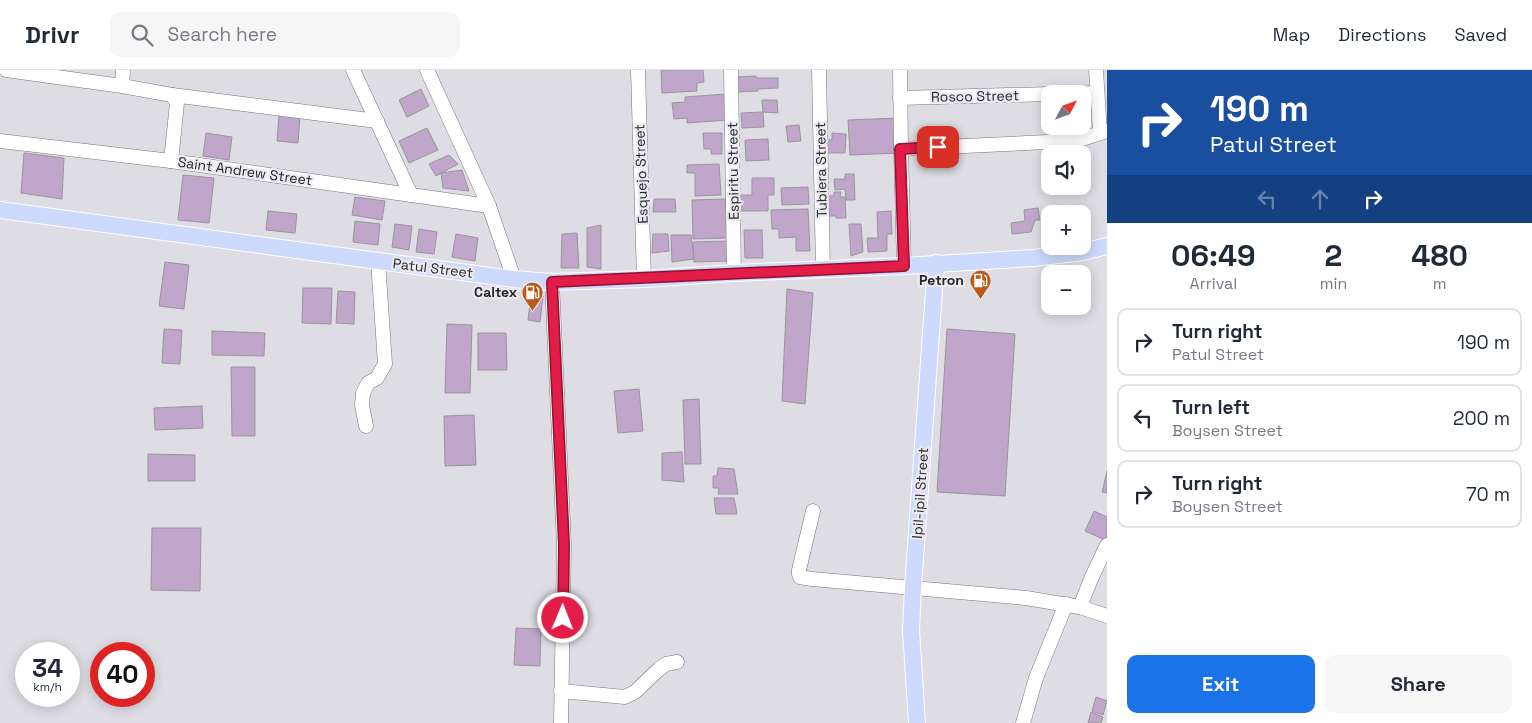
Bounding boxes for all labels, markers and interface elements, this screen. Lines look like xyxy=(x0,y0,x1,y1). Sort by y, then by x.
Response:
search box xyxy=(110,12,460,57)
text: Drivr xyxy=(25,19,80,50)
icon: search xyxy=(128,21,156,49)
text: Search here xyxy=(168,22,277,47)
text: Map xyxy=(1273,23,1310,46)
text: Directions xyxy=(1338,23,1427,46)
text: Saved xyxy=(1455,23,1507,46)
north arrow xyxy=(1041,85,1091,135)
map controls xyxy=(1041,85,1091,315)
street label: Rosco Street xyxy=(931,86,1019,106)
text: 190 m xyxy=(1210,87,1309,131)
icon: right xyxy=(1127,90,1192,155)
street label: Espiritu Street xyxy=(723,122,743,220)
street label: Tubiera Street xyxy=(811,122,831,218)
street label: Esquejo Street xyxy=(630,124,652,224)
pin xyxy=(917,126,959,168)
text: Patul Street xyxy=(1210,130,1337,158)
icon: arrive xyxy=(924,133,952,161)
button: sound xyxy=(1041,145,1091,195)
street label: Saint Andrew Street xyxy=(177,153,313,189)
icon: left xyxy=(1253,185,1281,213)
icon: ahead xyxy=(1306,185,1334,213)
icon: right xyxy=(1359,185,1387,213)
button: + xyxy=(1041,205,1091,255)
text: 06:49 xyxy=(1171,236,1256,275)
text: 2 xyxy=(1325,236,1342,275)
text: 480 xyxy=(1411,236,1468,275)
street label: Patul Street xyxy=(392,254,474,282)
button: − xyxy=(1041,265,1091,315)
fuel station icon: Petron xyxy=(968,268,992,299)
place label: Petron xyxy=(919,271,964,289)
text: Arrival xyxy=(1190,273,1237,294)
text: min xyxy=(1320,273,1347,294)
text: m xyxy=(1433,273,1446,294)
fuel station icon: Caltex xyxy=(521,280,545,311)
place label: Caltex xyxy=(474,283,517,301)
text: Turn right xyxy=(1172,319,1262,344)
icon: right xyxy=(1129,328,1157,356)
text: 190 m xyxy=(1457,330,1510,355)
text: Patul Street xyxy=(1172,344,1264,365)
text: Turn left xyxy=(1172,395,1250,420)
icon: left xyxy=(1129,404,1157,432)
text: 200 m xyxy=(1453,406,1510,431)
text: Boysen Street xyxy=(1172,420,1283,441)
street label: Ipil-ipil Street xyxy=(908,447,932,539)
text: Turn right xyxy=(1172,471,1262,496)
icon: right xyxy=(1129,480,1157,508)
text: 70 m xyxy=(1466,482,1510,507)
text: Boysen Street xyxy=(1172,496,1283,517)
position arrow xyxy=(536,591,588,643)
speed limit sign: 40 xyxy=(90,642,155,707)
text: 34 xyxy=(32,652,63,684)
button: Exit xyxy=(1127,655,1315,713)
button: Share xyxy=(1325,655,1512,713)
text: km/h xyxy=(33,679,62,695)

